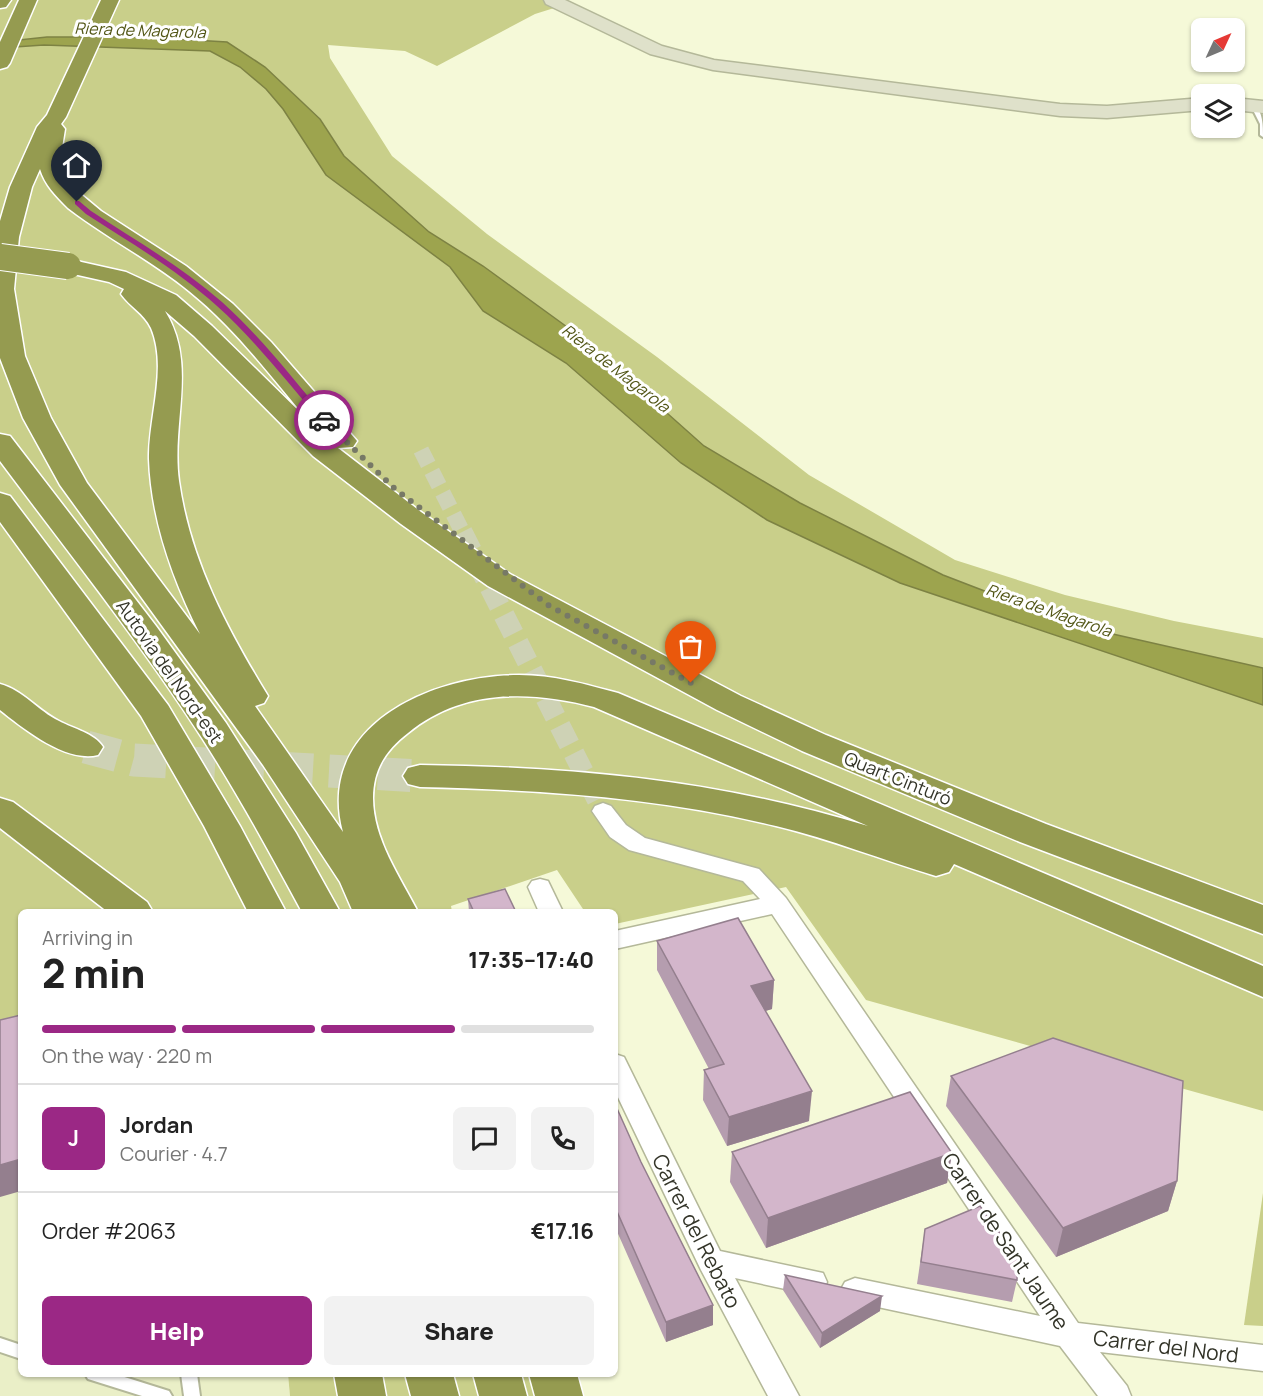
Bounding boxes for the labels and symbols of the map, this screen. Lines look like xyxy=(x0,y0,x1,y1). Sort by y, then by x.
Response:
water label: Riera de Magarola xyxy=(74,17,207,43)
north arrow xyxy=(1191,18,1245,72)
pin xyxy=(51,140,102,202)
water label: Riera de Magarola xyxy=(558,319,675,418)
courier xyxy=(294,390,354,450)
water label: Riera de Magarola xyxy=(983,578,1116,642)
street label: Autovia del Nord-est xyxy=(111,595,229,747)
pin xyxy=(665,621,716,683)
street label: Quart Cinturó xyxy=(841,746,955,810)
street label: Carrer de Sant Jaume xyxy=(936,1147,1076,1335)
street label: Carrer del Rebato xyxy=(646,1149,748,1313)
street label: Carrer del Nord xyxy=(1092,1323,1240,1369)

